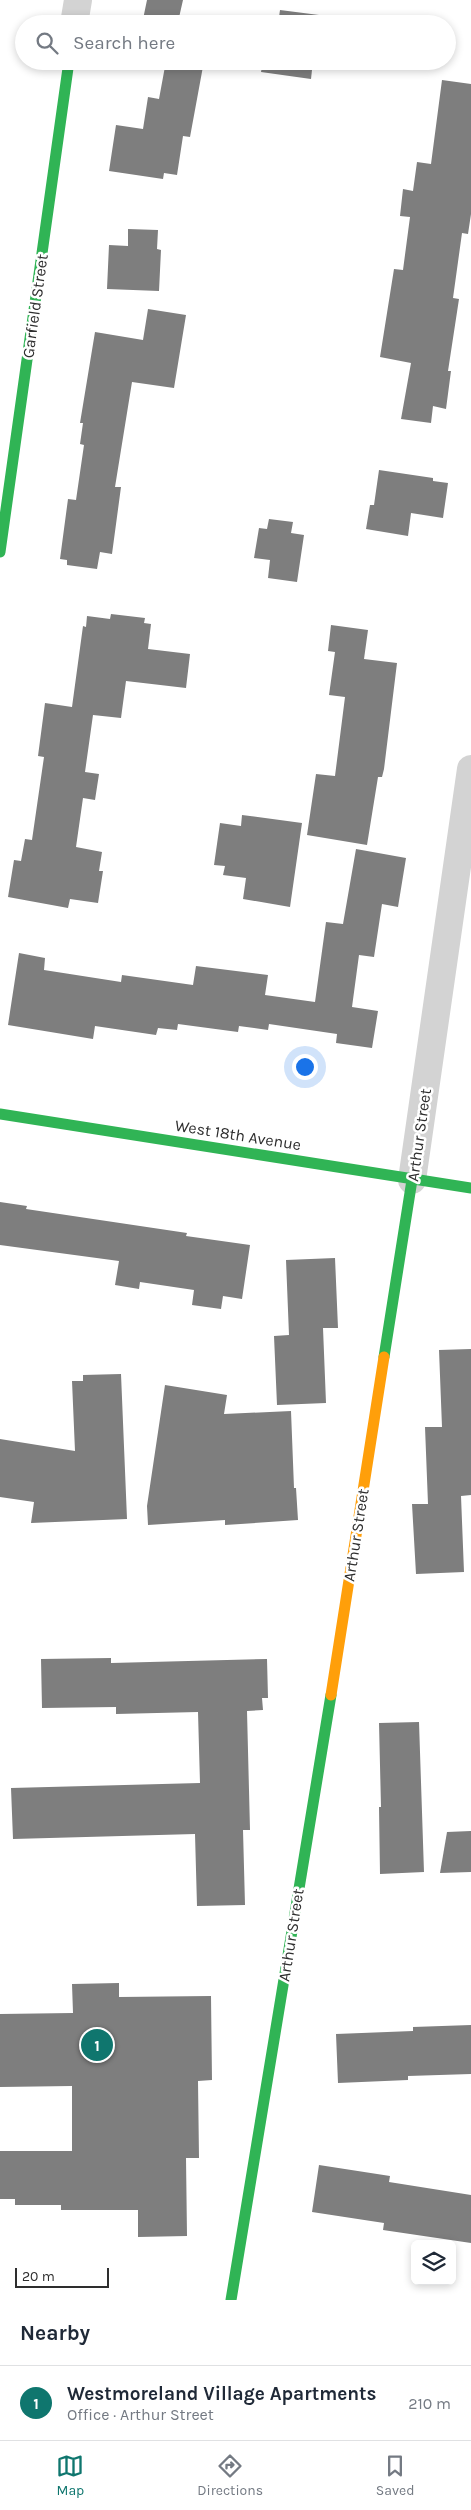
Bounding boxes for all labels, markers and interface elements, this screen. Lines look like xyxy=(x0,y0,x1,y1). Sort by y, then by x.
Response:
search box xyxy=(15,15,456,70)
icon: search xyxy=(33,29,61,57)
text: Search here xyxy=(73,32,175,54)
street label: Garfield Street xyxy=(18,253,52,359)
your location xyxy=(292,1054,318,1080)
street label: Arthur Street xyxy=(403,1087,435,1183)
street label: West 18th Avenue xyxy=(174,1116,302,1154)
street label: Arthur Street xyxy=(339,1487,373,1583)
street label: Arthur Street xyxy=(274,1887,308,1983)
pin: 1 xyxy=(81,2026,113,2064)
map controls xyxy=(411,2240,456,2285)
button: layers xyxy=(411,2240,456,2285)
scale bar xyxy=(15,2265,109,2288)
text: 20 m xyxy=(22,2268,55,2285)
text: Nearby xyxy=(20,2321,90,2345)
text: Westmoreland Village Apartments xyxy=(67,2383,377,2405)
text: 1 xyxy=(33,2394,39,2413)
text: 210 m xyxy=(408,2394,451,2413)
text: Office · Arthur Street xyxy=(67,2405,214,2424)
tab: Map xyxy=(56,2452,84,2499)
tab: Directions xyxy=(197,2452,263,2499)
tab: Saved xyxy=(376,2452,415,2499)

